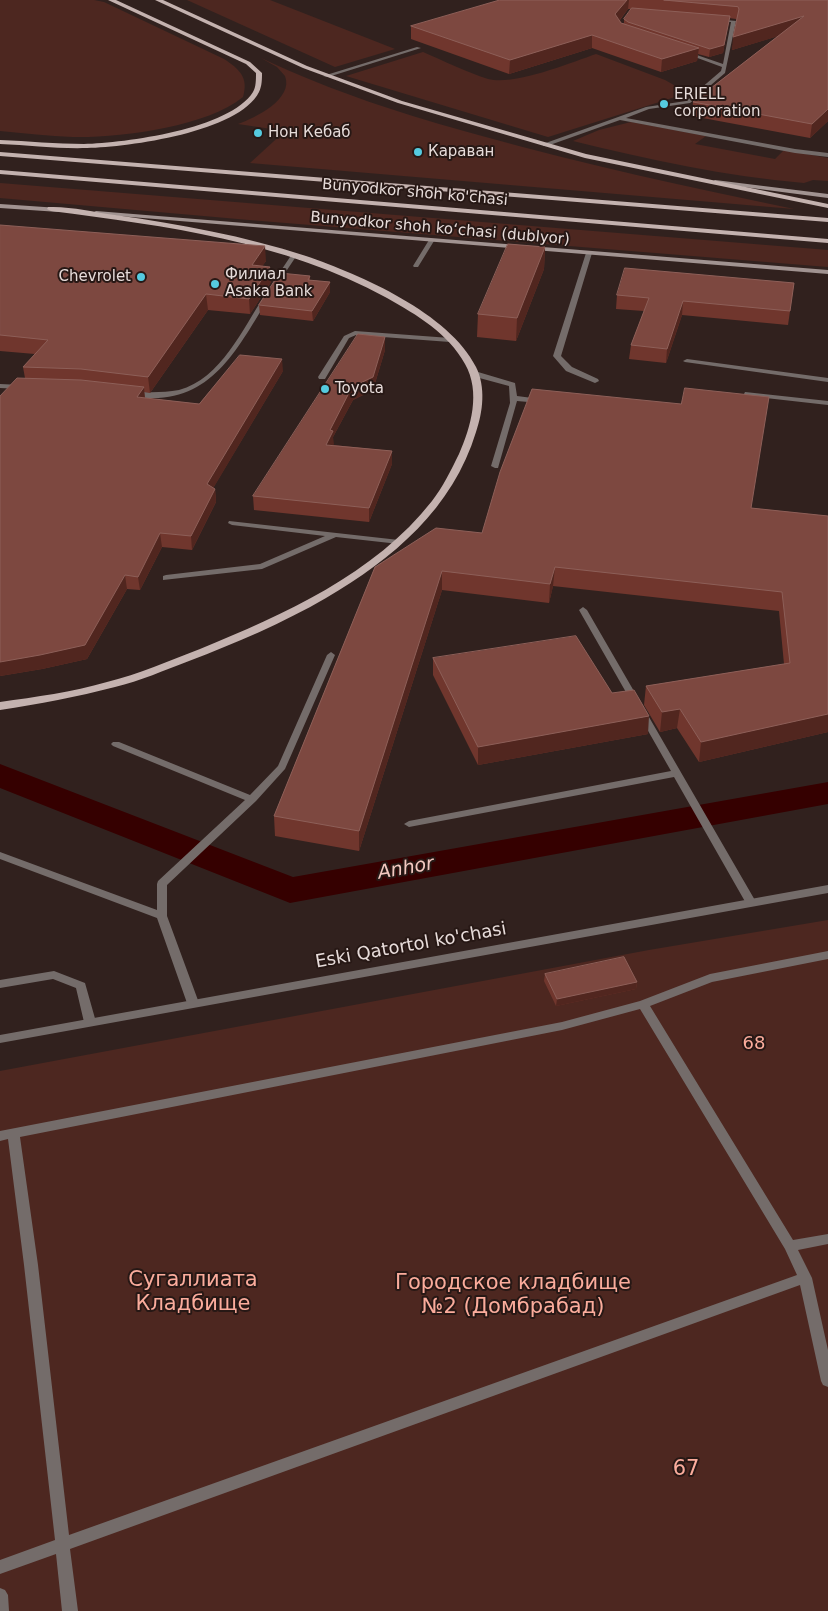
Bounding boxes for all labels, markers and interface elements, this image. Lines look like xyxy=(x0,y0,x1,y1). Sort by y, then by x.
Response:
place label: ERIELL corporation xyxy=(674,86,760,121)
marker: ERIELL corporation xyxy=(658,98,670,110)
place label: Нон Кебаб xyxy=(268,124,351,142)
marker: Нон Кебаб xyxy=(252,127,264,139)
place label: Караван xyxy=(428,143,494,161)
marker: Караван xyxy=(412,146,424,158)
street label: Bunyodkor shoh ko'chasi xyxy=(321,176,509,210)
street label: Bunyodkor shoh koʻchasi (dublyor) xyxy=(310,209,570,249)
place label: Филиал Asaka Bank xyxy=(225,266,312,301)
place label: Chevrolet xyxy=(59,268,131,286)
marker: Chevrolet xyxy=(135,271,147,283)
marker: Филиал Asaka Bank xyxy=(209,278,221,290)
place label: Toyota xyxy=(335,380,384,398)
marker: Toyota xyxy=(319,383,331,395)
water label: Anhor xyxy=(376,853,436,885)
street label: Eski Qatortol ko'chasi xyxy=(314,919,508,973)
park label: 68 xyxy=(743,1033,765,1055)
park label: Сугаллиата Кладбище xyxy=(128,1268,258,1318)
park label: Городское кладбище №2 (Домбрабад) xyxy=(395,1271,631,1321)
park label: 67 xyxy=(673,1457,699,1483)

